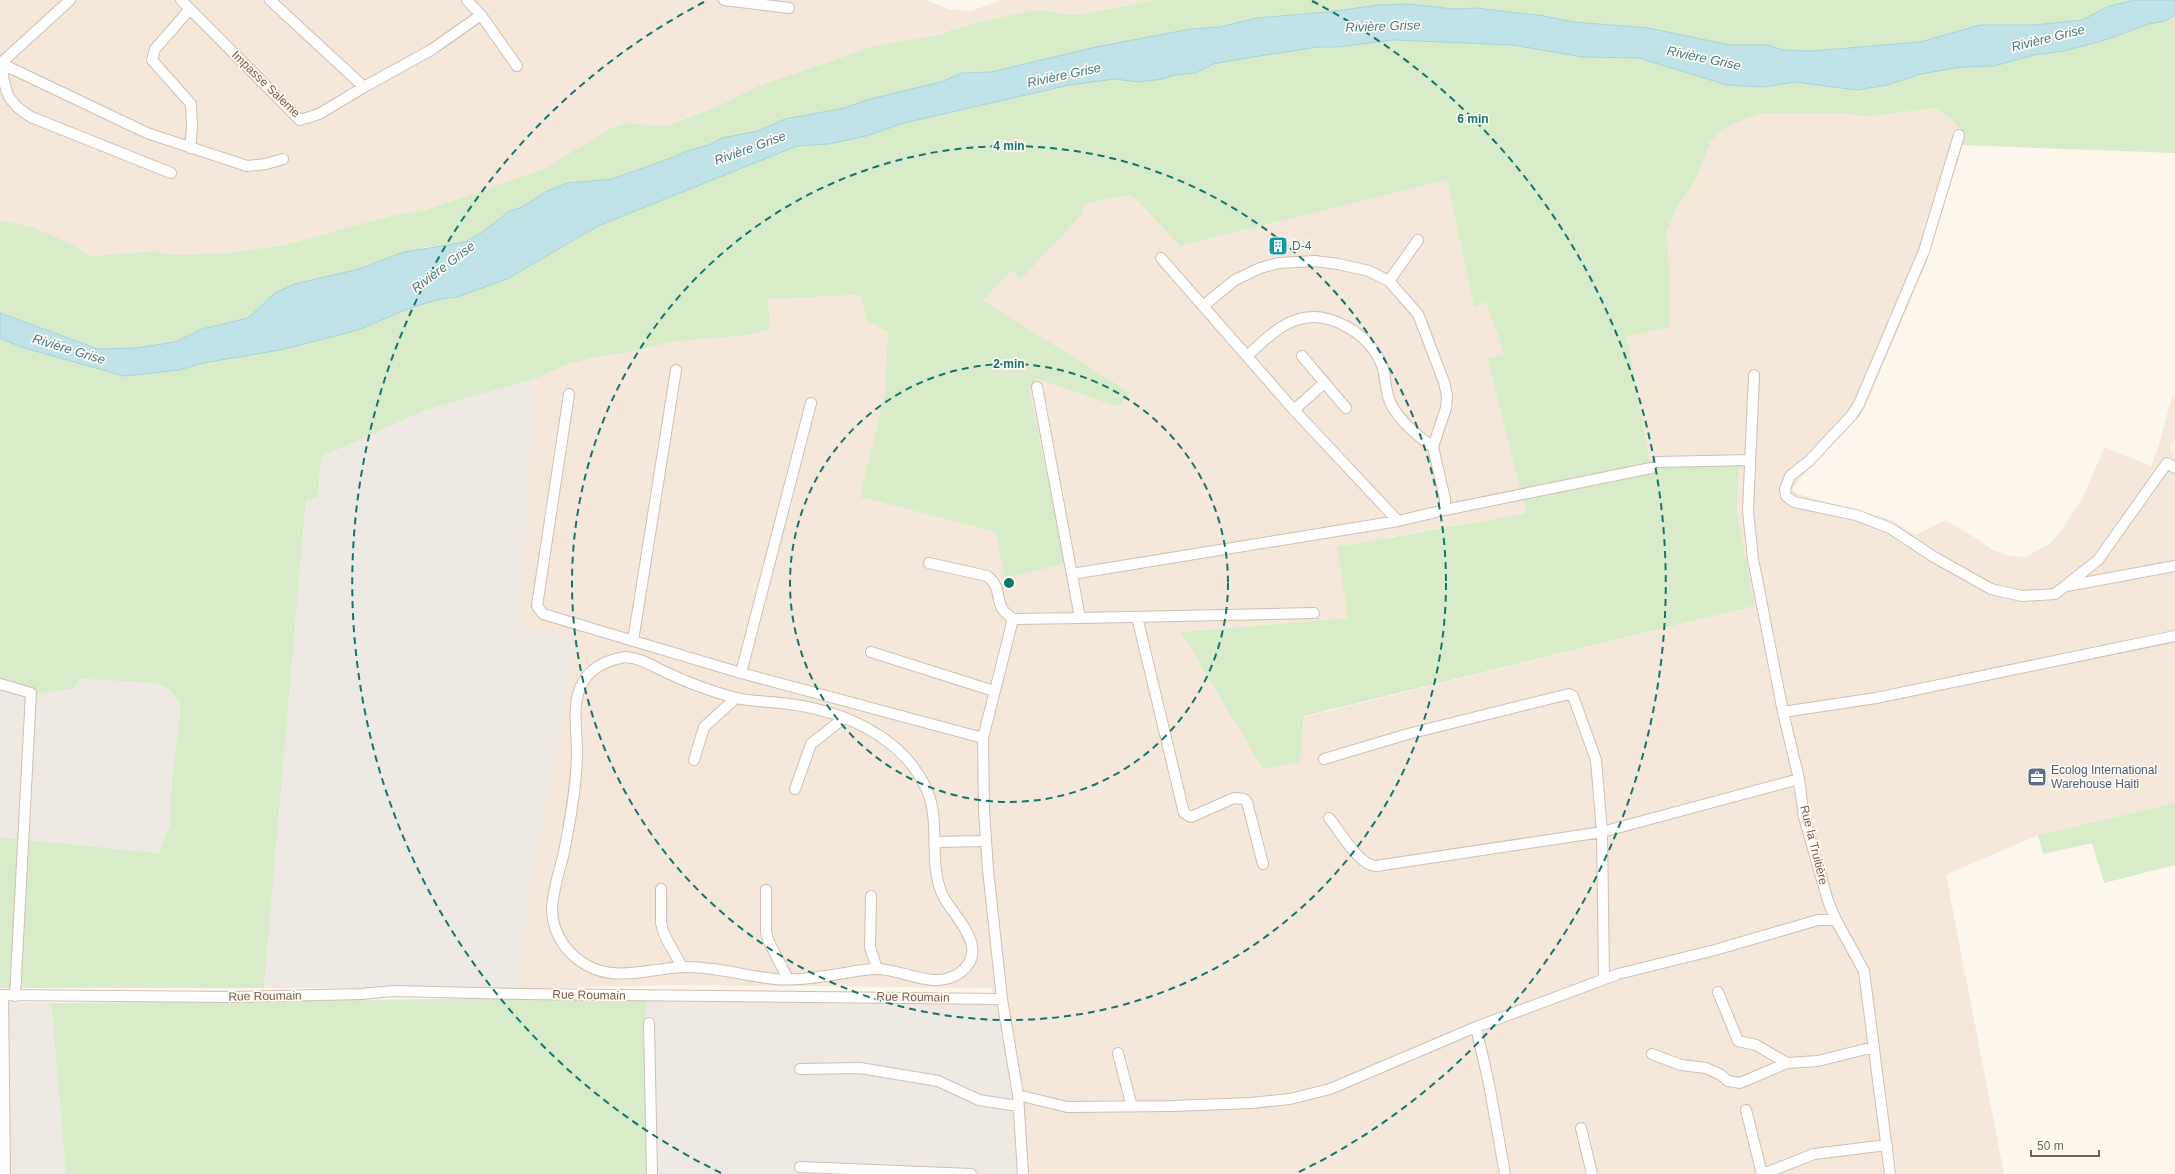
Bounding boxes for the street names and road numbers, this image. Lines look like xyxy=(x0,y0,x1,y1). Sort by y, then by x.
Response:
street label: Impasse Saleme xyxy=(229,48,303,120)
street label: Rue la Truitière xyxy=(1797,804,1831,886)
street label: Rue Roumain xyxy=(552,987,626,1003)
street label: Rue Roumain xyxy=(228,988,302,1004)
street label: Rue Roumain xyxy=(876,989,950,1005)

